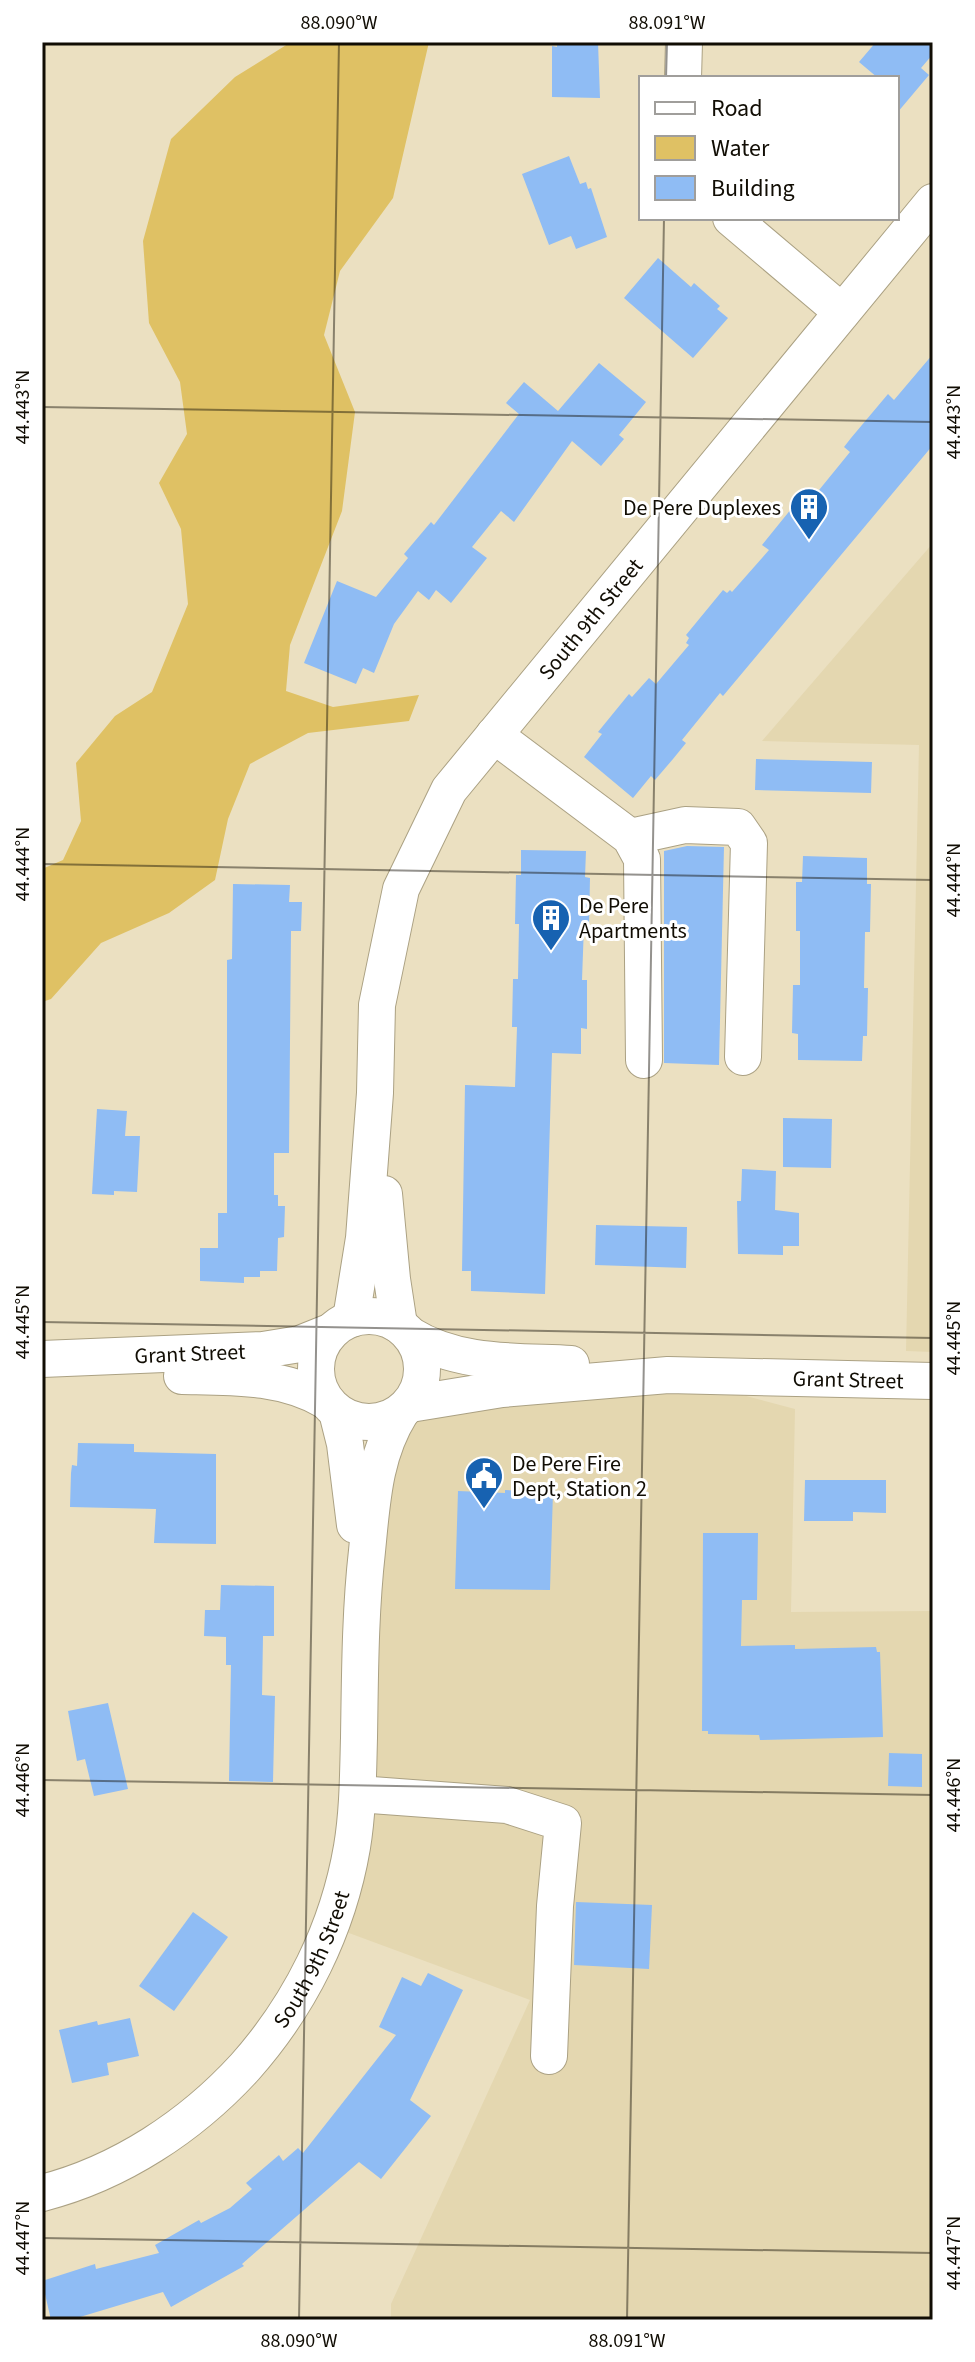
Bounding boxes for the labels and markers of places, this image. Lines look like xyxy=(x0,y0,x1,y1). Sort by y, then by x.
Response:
building icon: De Pere Duplexes xyxy=(788,486,830,541)
place label: De Pere Duplexes xyxy=(623,492,781,524)
place label: De Pere Apartments xyxy=(579,890,687,947)
building icon: De Pere Apartments xyxy=(530,897,572,952)
place label: De Pere Fire Dept, Station 2 xyxy=(512,1448,647,1505)
public building icon: De Pere Fire Dept, Station 2 xyxy=(463,1455,505,1510)

